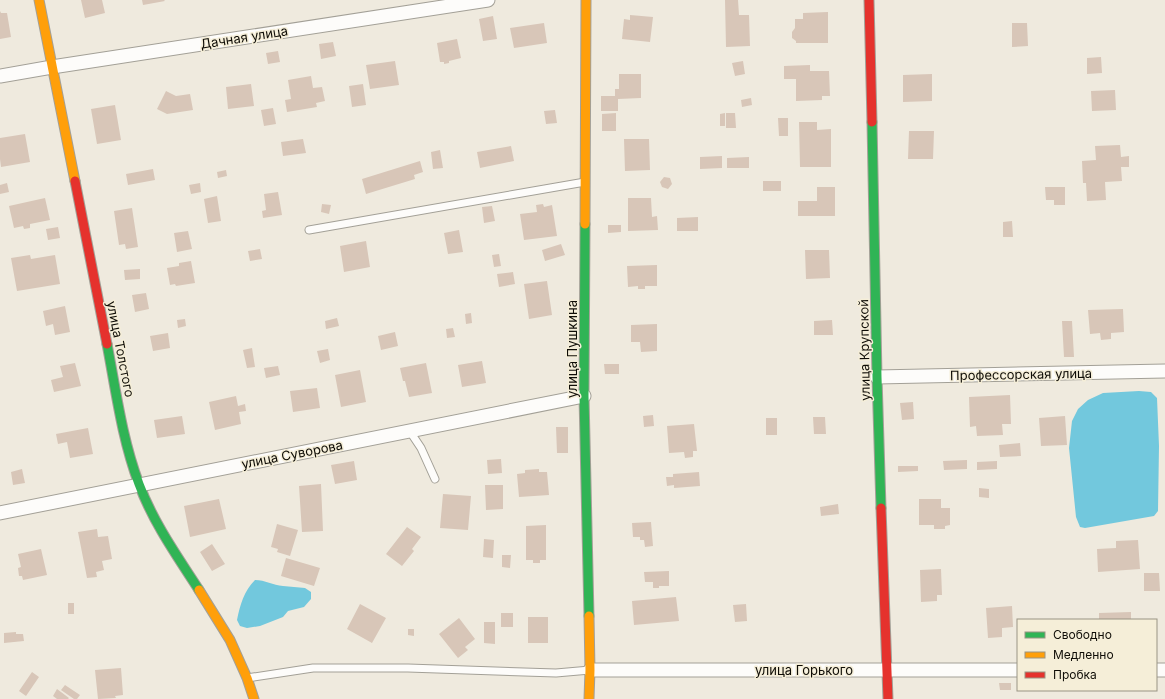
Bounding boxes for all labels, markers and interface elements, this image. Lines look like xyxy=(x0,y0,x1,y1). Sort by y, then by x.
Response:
street label: Дачная улица xyxy=(199,22,289,52)
street label: улица Крупской xyxy=(855,299,873,401)
street label: улица Толстого xyxy=(104,300,138,399)
street label: улица Пушкина xyxy=(564,300,580,398)
street label: Профессорская улица xyxy=(950,365,1092,383)
street label: улица Суворова xyxy=(240,436,344,472)
legend xyxy=(1017,619,1157,691)
text: Свободно xyxy=(1053,627,1112,642)
text: Медленно xyxy=(1053,647,1114,662)
street label: улица Горького xyxy=(755,662,853,678)
text: Пробка xyxy=(1053,667,1097,682)

